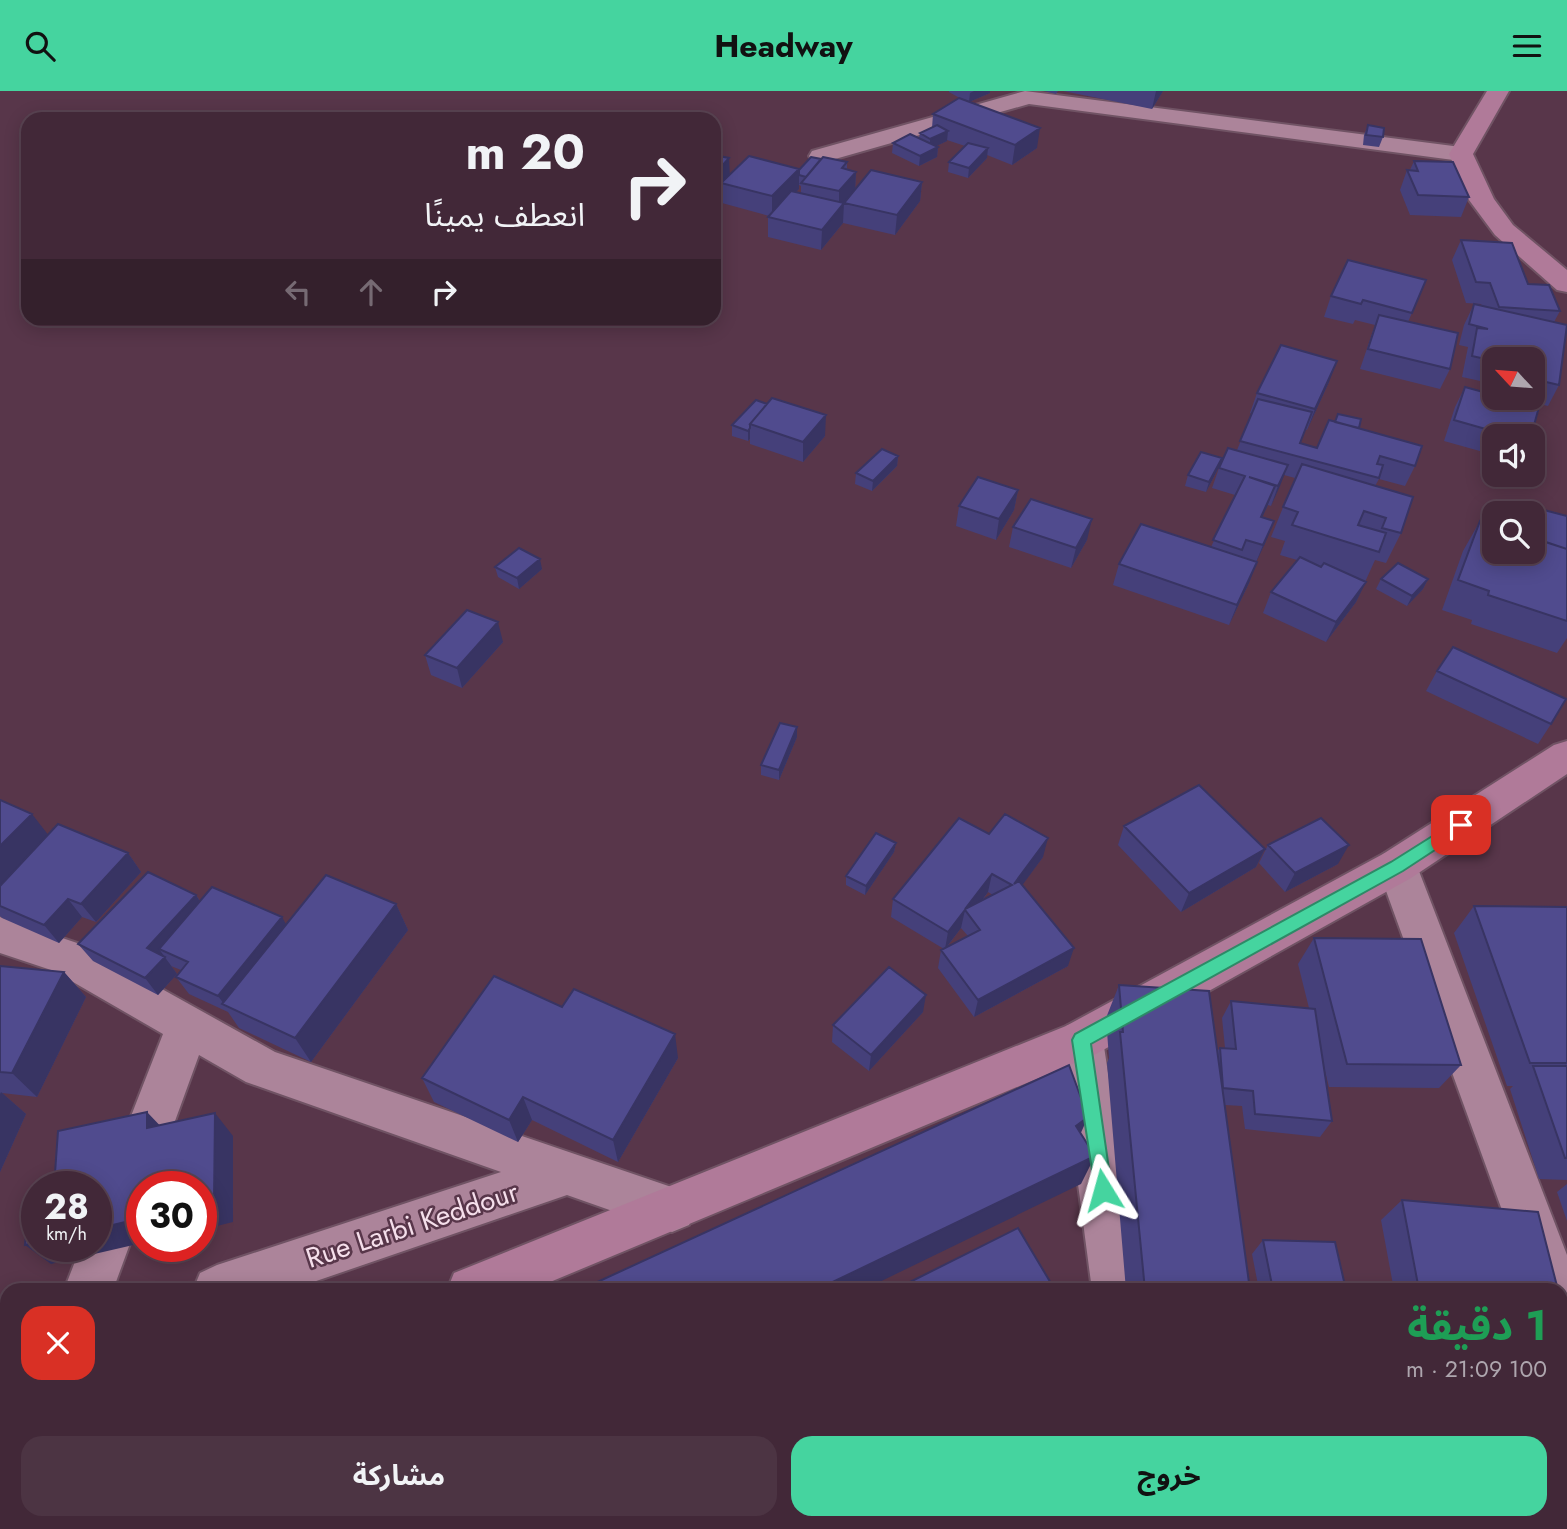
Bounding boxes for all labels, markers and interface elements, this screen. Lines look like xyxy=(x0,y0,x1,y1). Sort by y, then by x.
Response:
text: Headway xyxy=(714,23,853,69)
icon: search xyxy=(21,27,59,65)
icon: menu xyxy=(1508,27,1546,65)
text: 20 m xyxy=(466,117,585,187)
icon: right xyxy=(609,140,700,231)
text: انعطف يمينًا xyxy=(424,192,585,238)
icon: left xyxy=(279,273,317,311)
icon: ahead xyxy=(352,273,390,311)
icon: right xyxy=(425,273,463,311)
north arrow xyxy=(1482,347,1545,409)
map controls xyxy=(1482,347,1545,564)
button: sound xyxy=(1482,424,1545,487)
button: search xyxy=(1482,501,1545,564)
pin xyxy=(1431,795,1491,855)
icon: arrive xyxy=(1442,806,1480,844)
position arrow xyxy=(1066,1153,1140,1227)
speed limit sign: 30 xyxy=(126,1171,217,1262)
street label: Rue Larbi Keddour xyxy=(300,1171,524,1279)
text: 28 xyxy=(44,1182,89,1232)
text: km/h xyxy=(46,1221,87,1247)
text: 1 دقيقة xyxy=(1407,1295,1547,1356)
button: close xyxy=(21,1306,95,1380)
text: 100 m · 21:09 xyxy=(1406,1352,1547,1386)
button: مشاركة xyxy=(21,1436,777,1516)
button: خروج xyxy=(791,1436,1547,1516)

